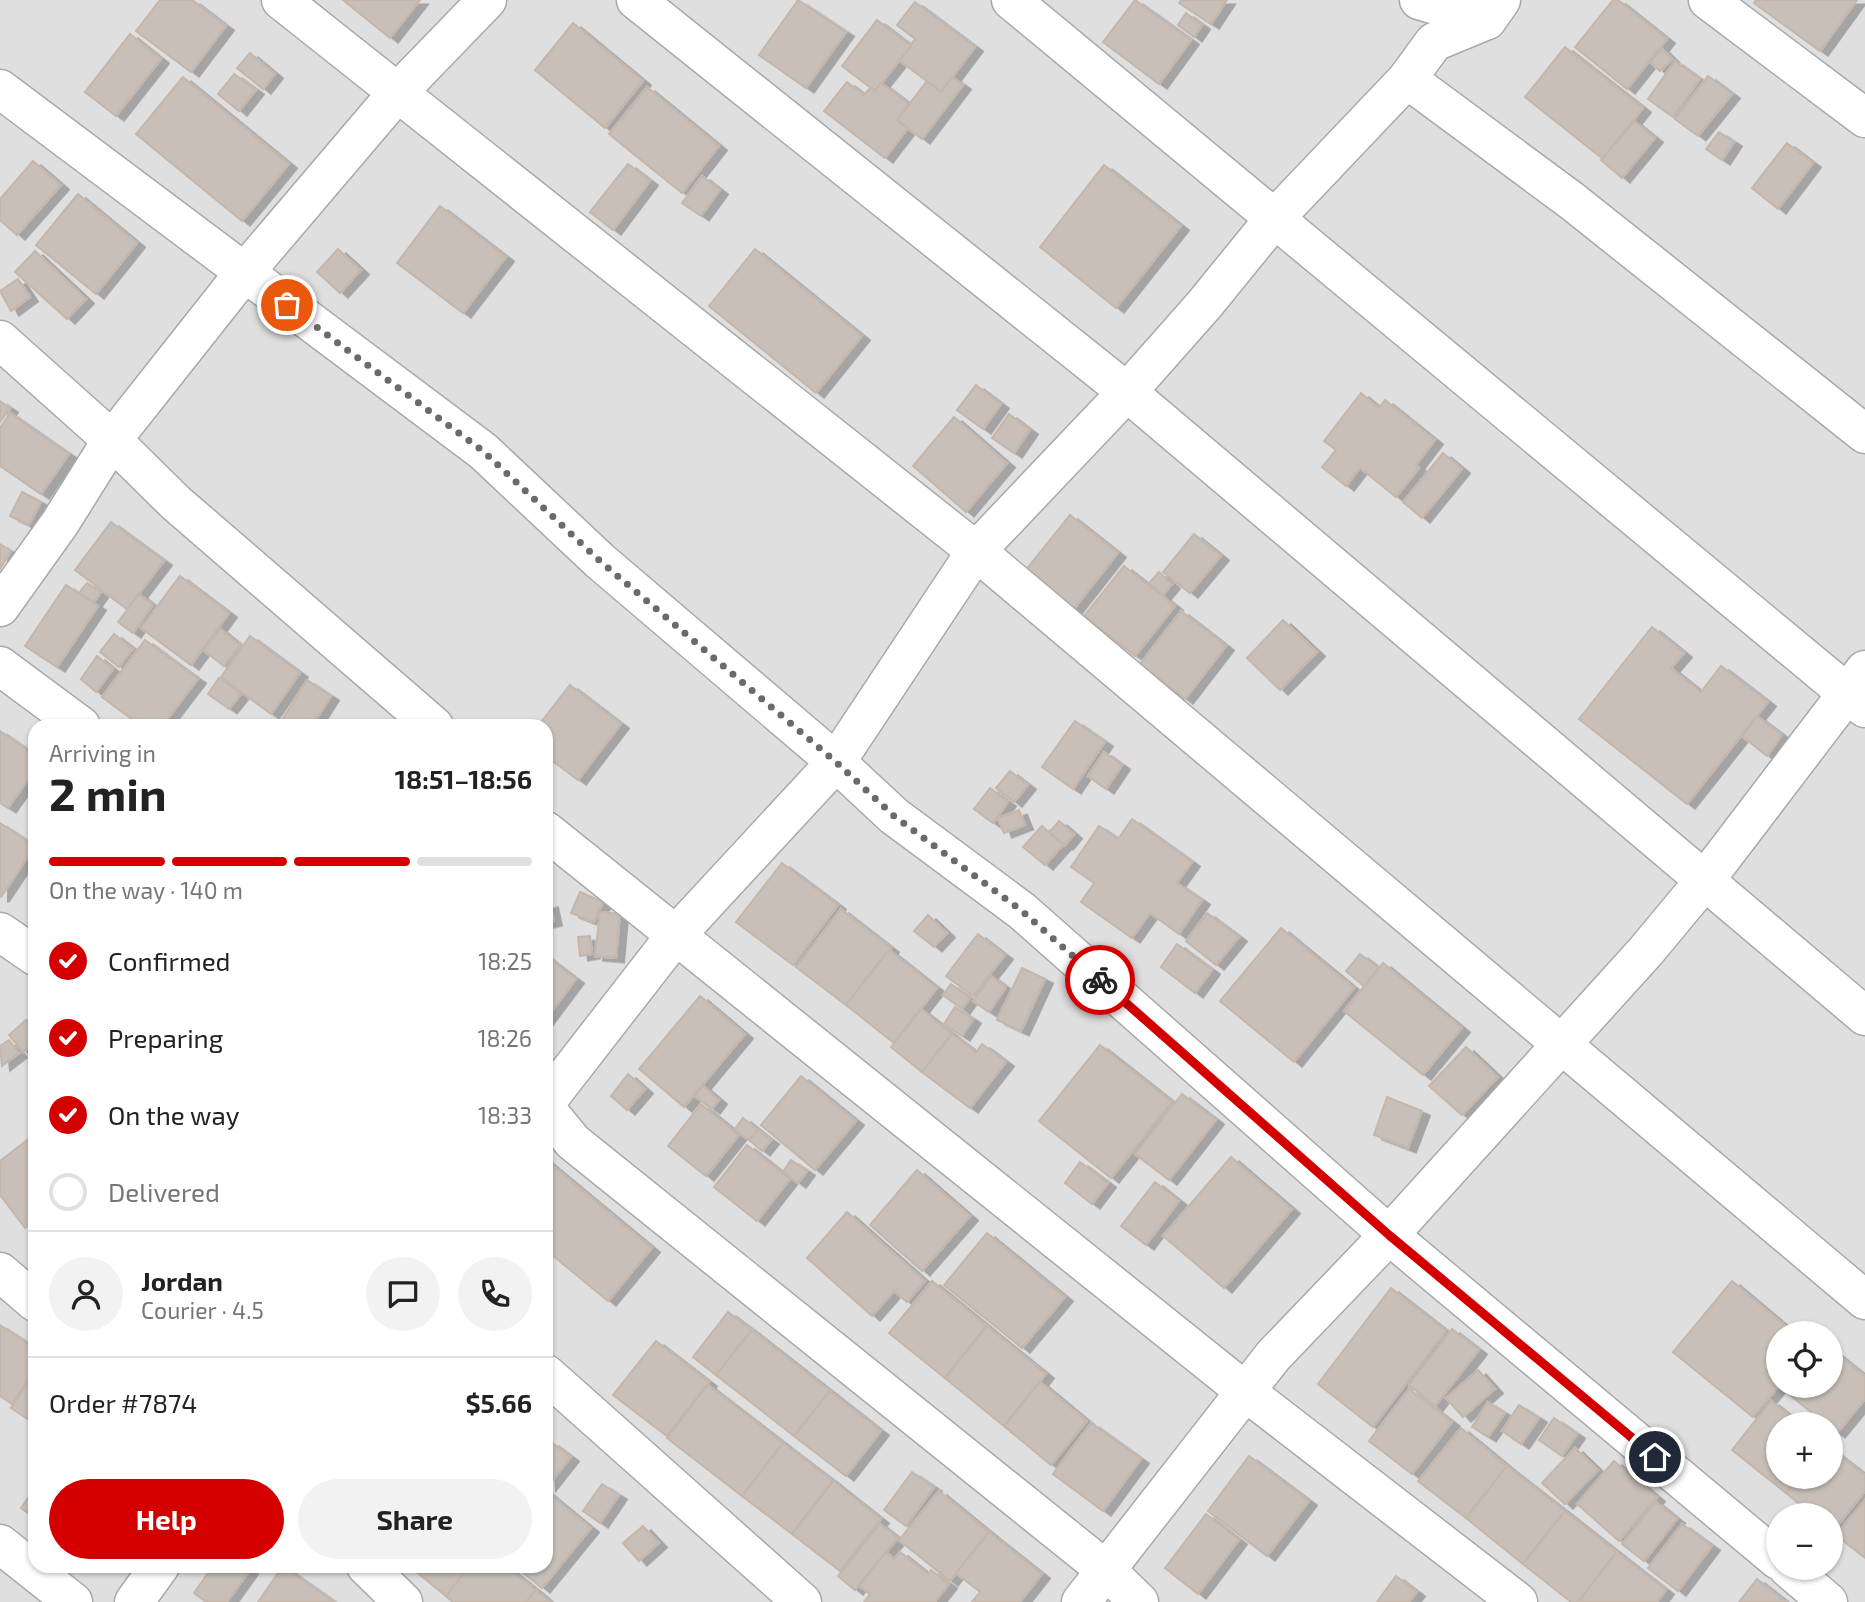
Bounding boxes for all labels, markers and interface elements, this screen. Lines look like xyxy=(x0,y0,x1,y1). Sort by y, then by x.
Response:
pin xyxy=(257,275,317,335)
icon: bag xyxy=(268,286,306,324)
text: Arriving in xyxy=(49,739,156,767)
text: 18:51–18:56 xyxy=(395,763,532,794)
text: 2 min xyxy=(49,765,167,820)
text: On the way · 140 m xyxy=(49,876,243,904)
icon: check xyxy=(49,942,87,980)
text: Confirmed xyxy=(108,945,231,976)
courier xyxy=(1065,945,1135,1015)
text: 18:25 xyxy=(478,947,532,975)
icon: bike xyxy=(1081,961,1119,999)
icon: check xyxy=(49,1019,87,1057)
text: Preparing xyxy=(108,1022,223,1053)
text: 18:26 xyxy=(477,1024,532,1052)
icon: check xyxy=(49,1096,87,1134)
text: On the way xyxy=(108,1099,239,1130)
text: 18:33 xyxy=(478,1101,532,1129)
text: Delivered xyxy=(108,1176,220,1207)
button: person xyxy=(49,1257,123,1331)
button: chat xyxy=(366,1257,440,1331)
button: phone xyxy=(458,1257,532,1331)
text: Jordan xyxy=(141,1265,223,1296)
text: Courier · 4.5 xyxy=(141,1296,264,1324)
map controls xyxy=(1766,1321,1843,1580)
button: locate xyxy=(1766,1321,1843,1398)
text: Order #7874 xyxy=(49,1387,197,1418)
text: $5.66 xyxy=(466,1387,532,1418)
button: + xyxy=(1766,1412,1843,1489)
pin xyxy=(1625,1427,1685,1487)
icon: home xyxy=(1636,1438,1674,1476)
button: Help xyxy=(49,1479,284,1559)
button: Share xyxy=(298,1479,532,1559)
button: − xyxy=(1766,1503,1843,1580)

